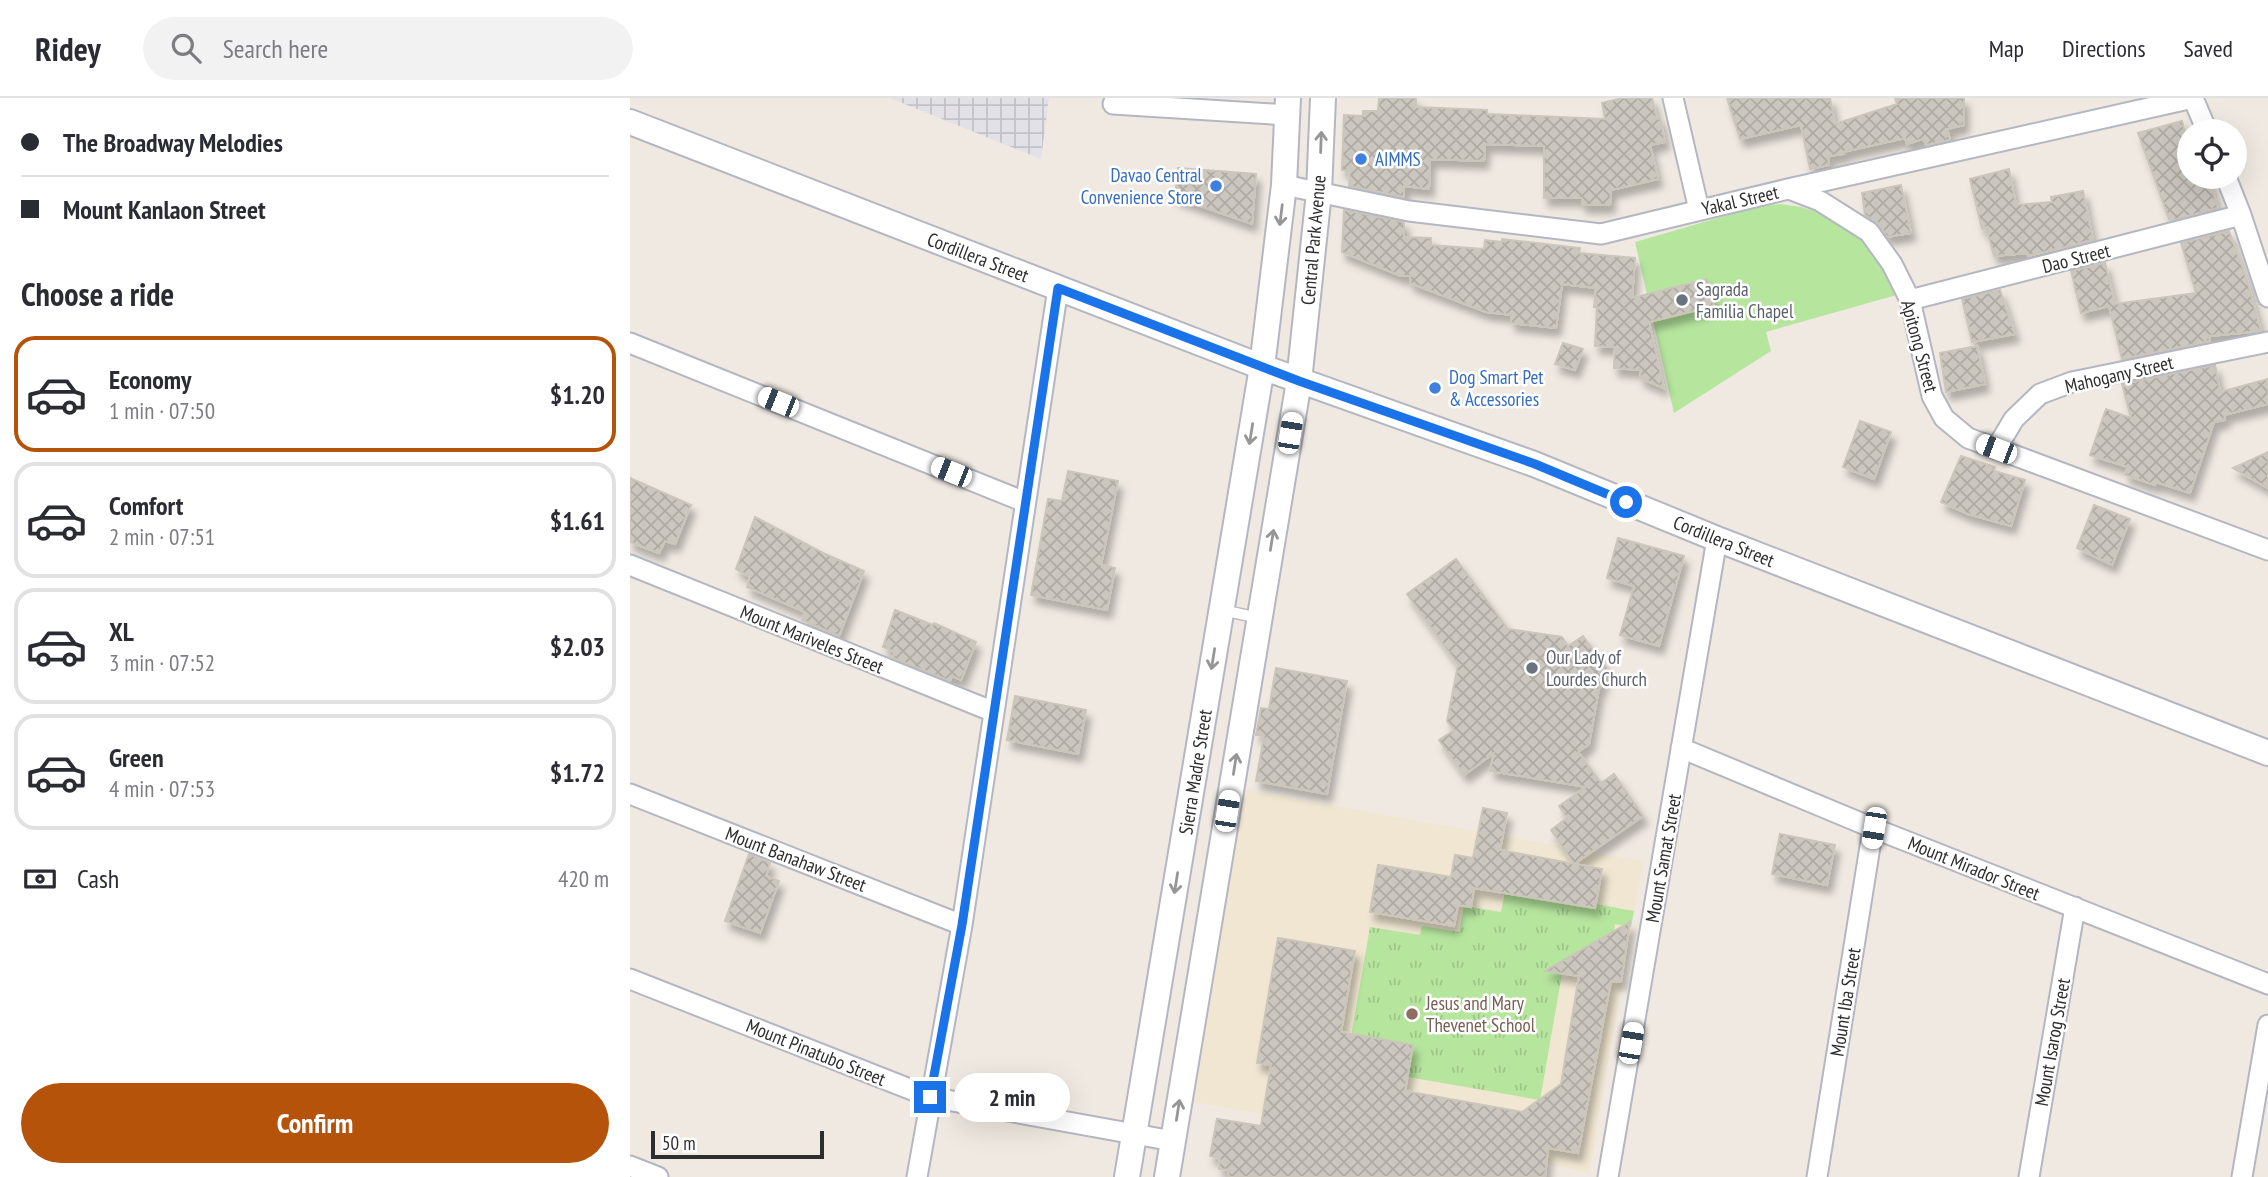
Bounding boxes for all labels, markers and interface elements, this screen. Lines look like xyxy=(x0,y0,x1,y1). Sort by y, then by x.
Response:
search box xyxy=(143,17,633,80)
text: Ridey xyxy=(35,27,101,70)
icon: search xyxy=(167,29,205,67)
text: Search here xyxy=(223,32,328,65)
text: Map xyxy=(1989,33,2024,64)
text: Directions xyxy=(2062,33,2146,64)
text: Saved xyxy=(2184,33,2233,64)
map controls xyxy=(2177,119,2247,189)
button: locate xyxy=(2177,119,2247,189)
text: The Broadway Melodies xyxy=(63,126,283,159)
one-way arrow xyxy=(1315,131,1328,154)
place label: AIMMS xyxy=(1375,147,1421,171)
marker: AIMMS xyxy=(1353,151,1369,167)
place label: Davao Central Convenience Store xyxy=(1081,163,1203,209)
street label: Central Park Avenue xyxy=(1295,174,1331,306)
marker: Davao Central Convenience Store xyxy=(1208,178,1224,194)
street label: Yakal Street xyxy=(1699,179,1781,220)
text: Mount Kanlaon Street xyxy=(63,193,266,226)
one-way arrow xyxy=(1274,203,1287,226)
street label: Cordillera Street xyxy=(924,227,1033,288)
street label: Dao Street xyxy=(2040,238,2113,278)
text: Choose a ride xyxy=(21,273,174,315)
place label: Sagrada Familia Chapel xyxy=(1696,277,1794,323)
marker: Sagrada Familia Chapel xyxy=(1674,292,1690,308)
street label: Apitong Street xyxy=(1896,297,1944,396)
street label: Mahogany Street xyxy=(2063,350,2176,398)
icon: car xyxy=(25,363,88,426)
text: Economy xyxy=(109,363,191,396)
place label: Dog Smart Pet & Accessories xyxy=(1449,365,1544,411)
text: $1.20 xyxy=(550,378,605,411)
marker: Dog Smart Pet & Accessories xyxy=(1427,380,1443,396)
car xyxy=(755,384,802,420)
text: 1 min · 07:50 xyxy=(109,396,215,425)
car xyxy=(1277,411,1304,455)
one-way arrow xyxy=(1244,422,1257,445)
car xyxy=(1973,432,2020,466)
car xyxy=(928,454,975,490)
route start xyxy=(1610,486,1642,518)
icon: car xyxy=(25,489,88,552)
text: Comfort xyxy=(109,489,183,522)
text: $1.61 xyxy=(550,504,605,537)
street label: Cordillera Street xyxy=(1670,510,1779,572)
text: 2 min · 07:51 xyxy=(109,522,215,551)
one-way arrow xyxy=(1266,529,1279,552)
street label: Mount Mariveles Street xyxy=(737,599,888,679)
icon: car xyxy=(25,615,88,678)
text: XL xyxy=(109,615,134,648)
text: $2.03 xyxy=(550,630,605,663)
place label: Our Lady of Lourdes Church xyxy=(1546,645,1647,691)
one-way arrow xyxy=(1206,647,1219,670)
text: 3 min · 07:52 xyxy=(109,648,215,677)
marker: Our Lady of Lourdes Church xyxy=(1524,660,1540,676)
street label: Sierra Madre Street xyxy=(1173,707,1217,836)
icon: car xyxy=(25,741,88,804)
text: Green xyxy=(109,741,164,774)
one-way arrow xyxy=(1229,753,1242,776)
text: $1.72 xyxy=(550,756,605,789)
text: 4 min · 07:53 xyxy=(109,774,215,803)
car xyxy=(1214,789,1241,833)
street label: Mount Samat Street xyxy=(1640,791,1686,924)
car xyxy=(1861,806,1888,850)
street label: Mount Banahaw Street xyxy=(722,821,870,897)
street label: Mount Mirador Street xyxy=(1905,831,2044,906)
icon: cash xyxy=(21,860,59,898)
text: Cash xyxy=(77,862,119,895)
text: 420 m xyxy=(558,864,609,893)
one-way arrow xyxy=(1169,871,1182,894)
street label: Mount Iba Street xyxy=(1825,945,1866,1058)
street label: Mount Isarog Street xyxy=(2029,975,2075,1108)
place label: Jesus and Mary Thevenet School xyxy=(1425,991,1536,1037)
marker: Jesus and Mary Thevenet School xyxy=(1404,1006,1420,1022)
street label: Mount Pinatubo Street xyxy=(743,1013,890,1091)
car xyxy=(1618,1020,1645,1066)
callout: 2 min xyxy=(954,1072,1070,1122)
route end xyxy=(914,1081,946,1113)
button: Confirm xyxy=(21,1083,609,1163)
text: 2 min xyxy=(989,1083,1035,1112)
one-way arrow xyxy=(1172,1099,1185,1122)
scale bar xyxy=(651,1128,824,1160)
text: 50 m xyxy=(662,1131,696,1155)

